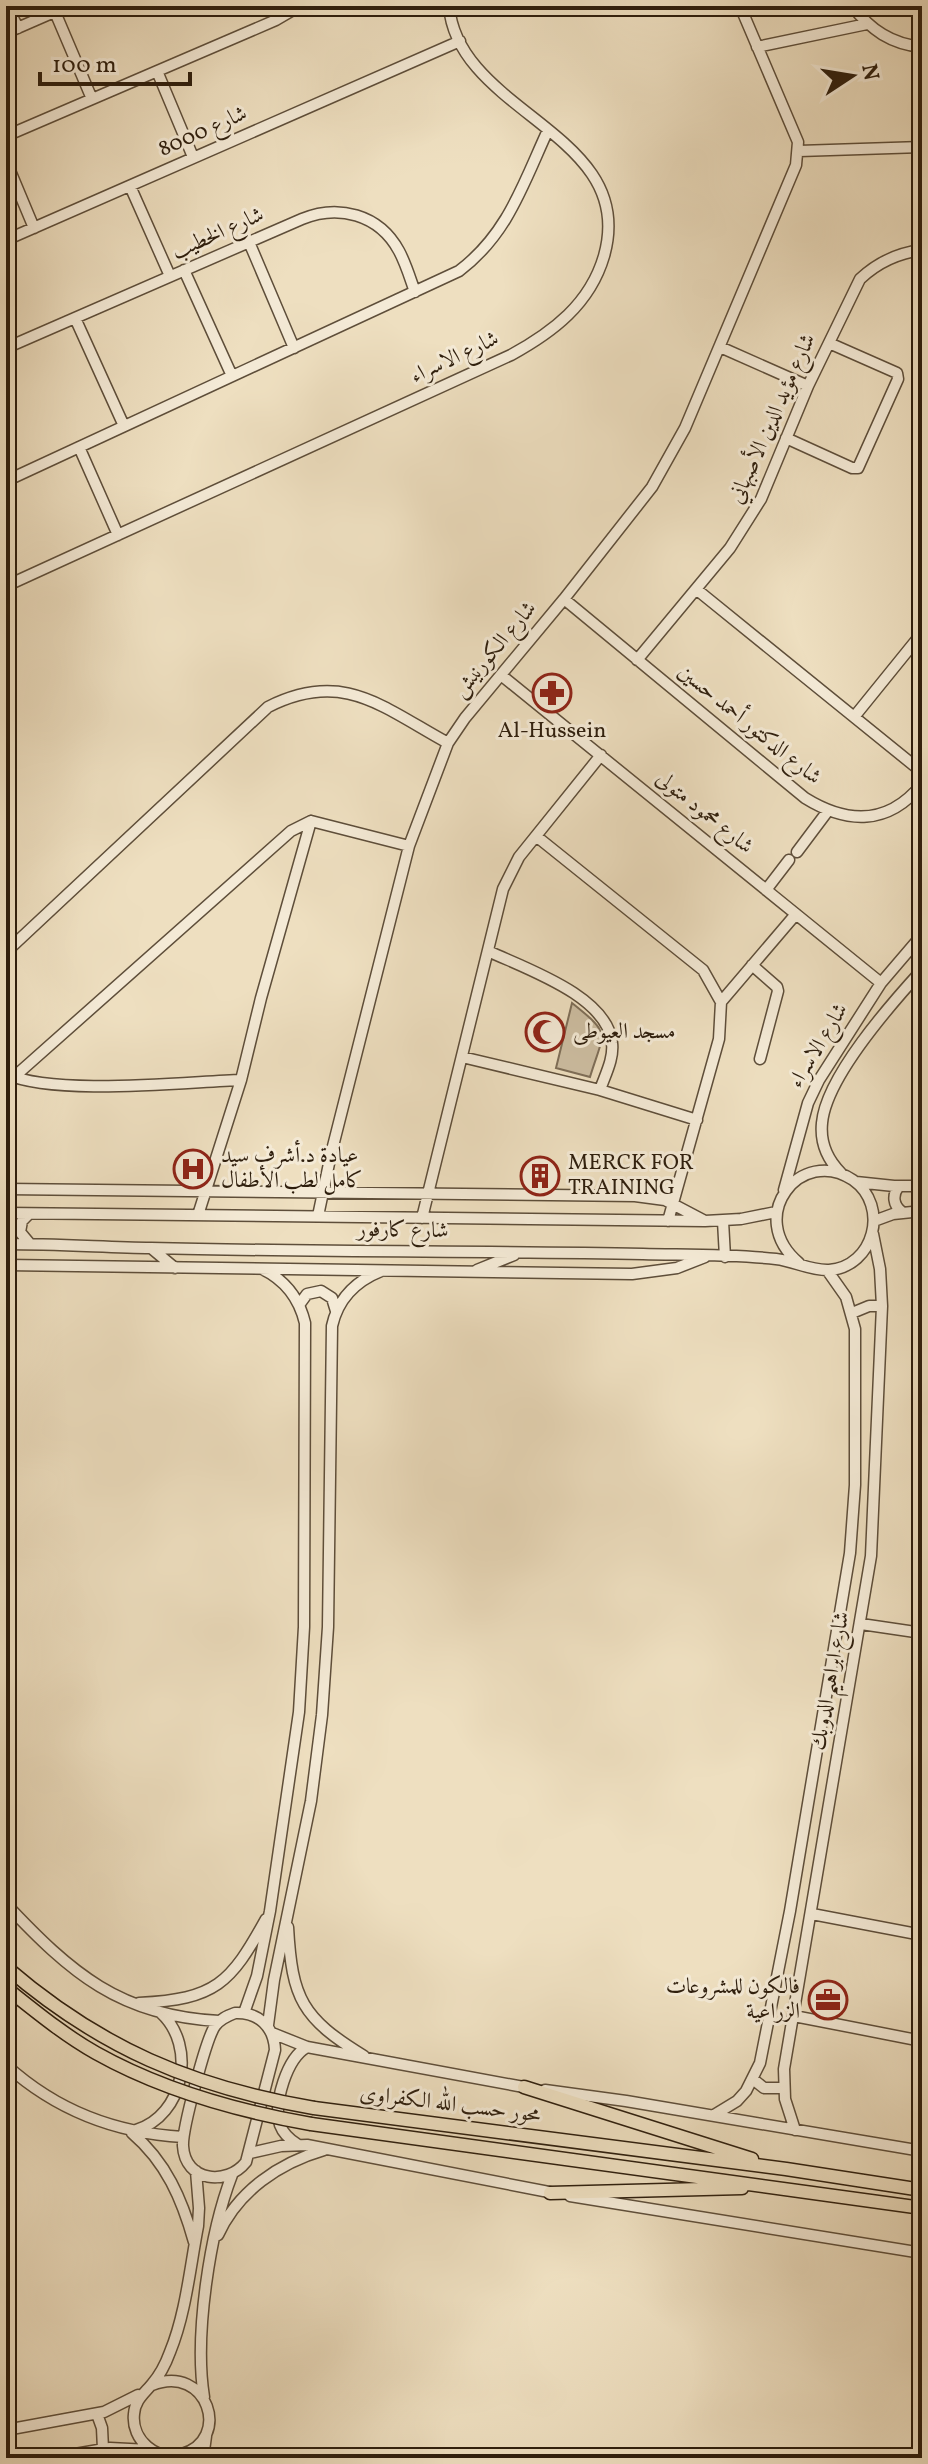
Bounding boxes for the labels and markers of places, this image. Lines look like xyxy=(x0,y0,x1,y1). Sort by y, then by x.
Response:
pharmacy icon: Al-Hussein xyxy=(531,672,573,714)
place label: Al-Hussein xyxy=(498,716,606,747)
mosque icon: مسجد العيوطى xyxy=(524,1011,566,1053)
place label: مسجد العيوطى xyxy=(573,1017,676,1048)
place label: عيادة د.أشرف سيد كامل لطب الأطفال xyxy=(221,1139,363,1197)
hospital icon: عيادة د.أشرف سيد كامل لطب الأطفال xyxy=(172,1148,214,1190)
place label: MERCK FOR TRAINING xyxy=(568,1148,694,1204)
building icon: MERCK FOR TRAINING xyxy=(519,1155,561,1197)
place label: فالكون للمشروعات الزراعية xyxy=(666,1972,800,2028)
office icon: فالكون للمشروعات الزراعية xyxy=(807,1979,849,2021)

